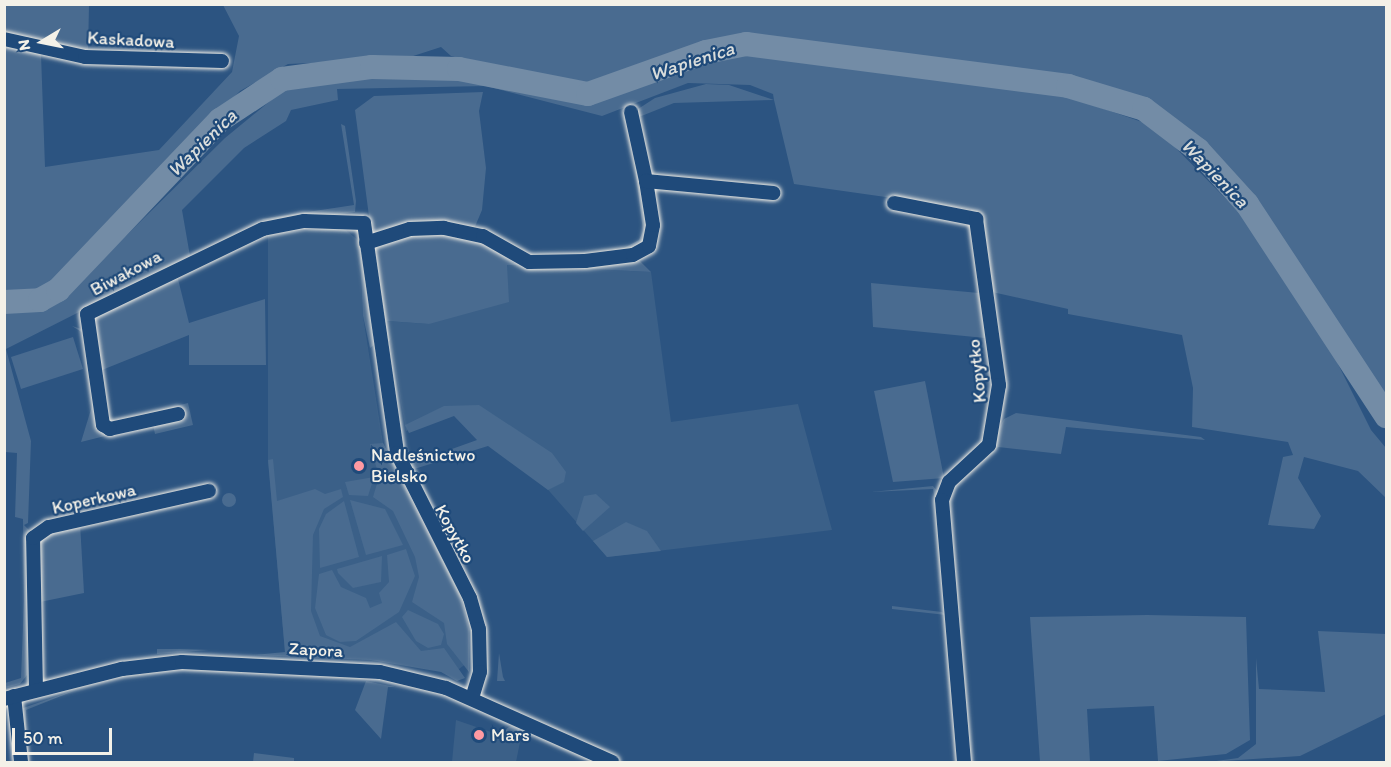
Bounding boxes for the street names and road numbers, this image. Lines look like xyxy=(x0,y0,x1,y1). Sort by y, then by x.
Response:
street label: Kaskadowa xyxy=(87,27,175,53)
street label: Biwakowa xyxy=(87,245,165,301)
street label: Kopytko xyxy=(963,338,991,404)
street label: Koperkowa xyxy=(50,479,138,519)
street label: Kopytko xyxy=(430,501,480,567)
street label: Zapora xyxy=(288,638,344,662)

